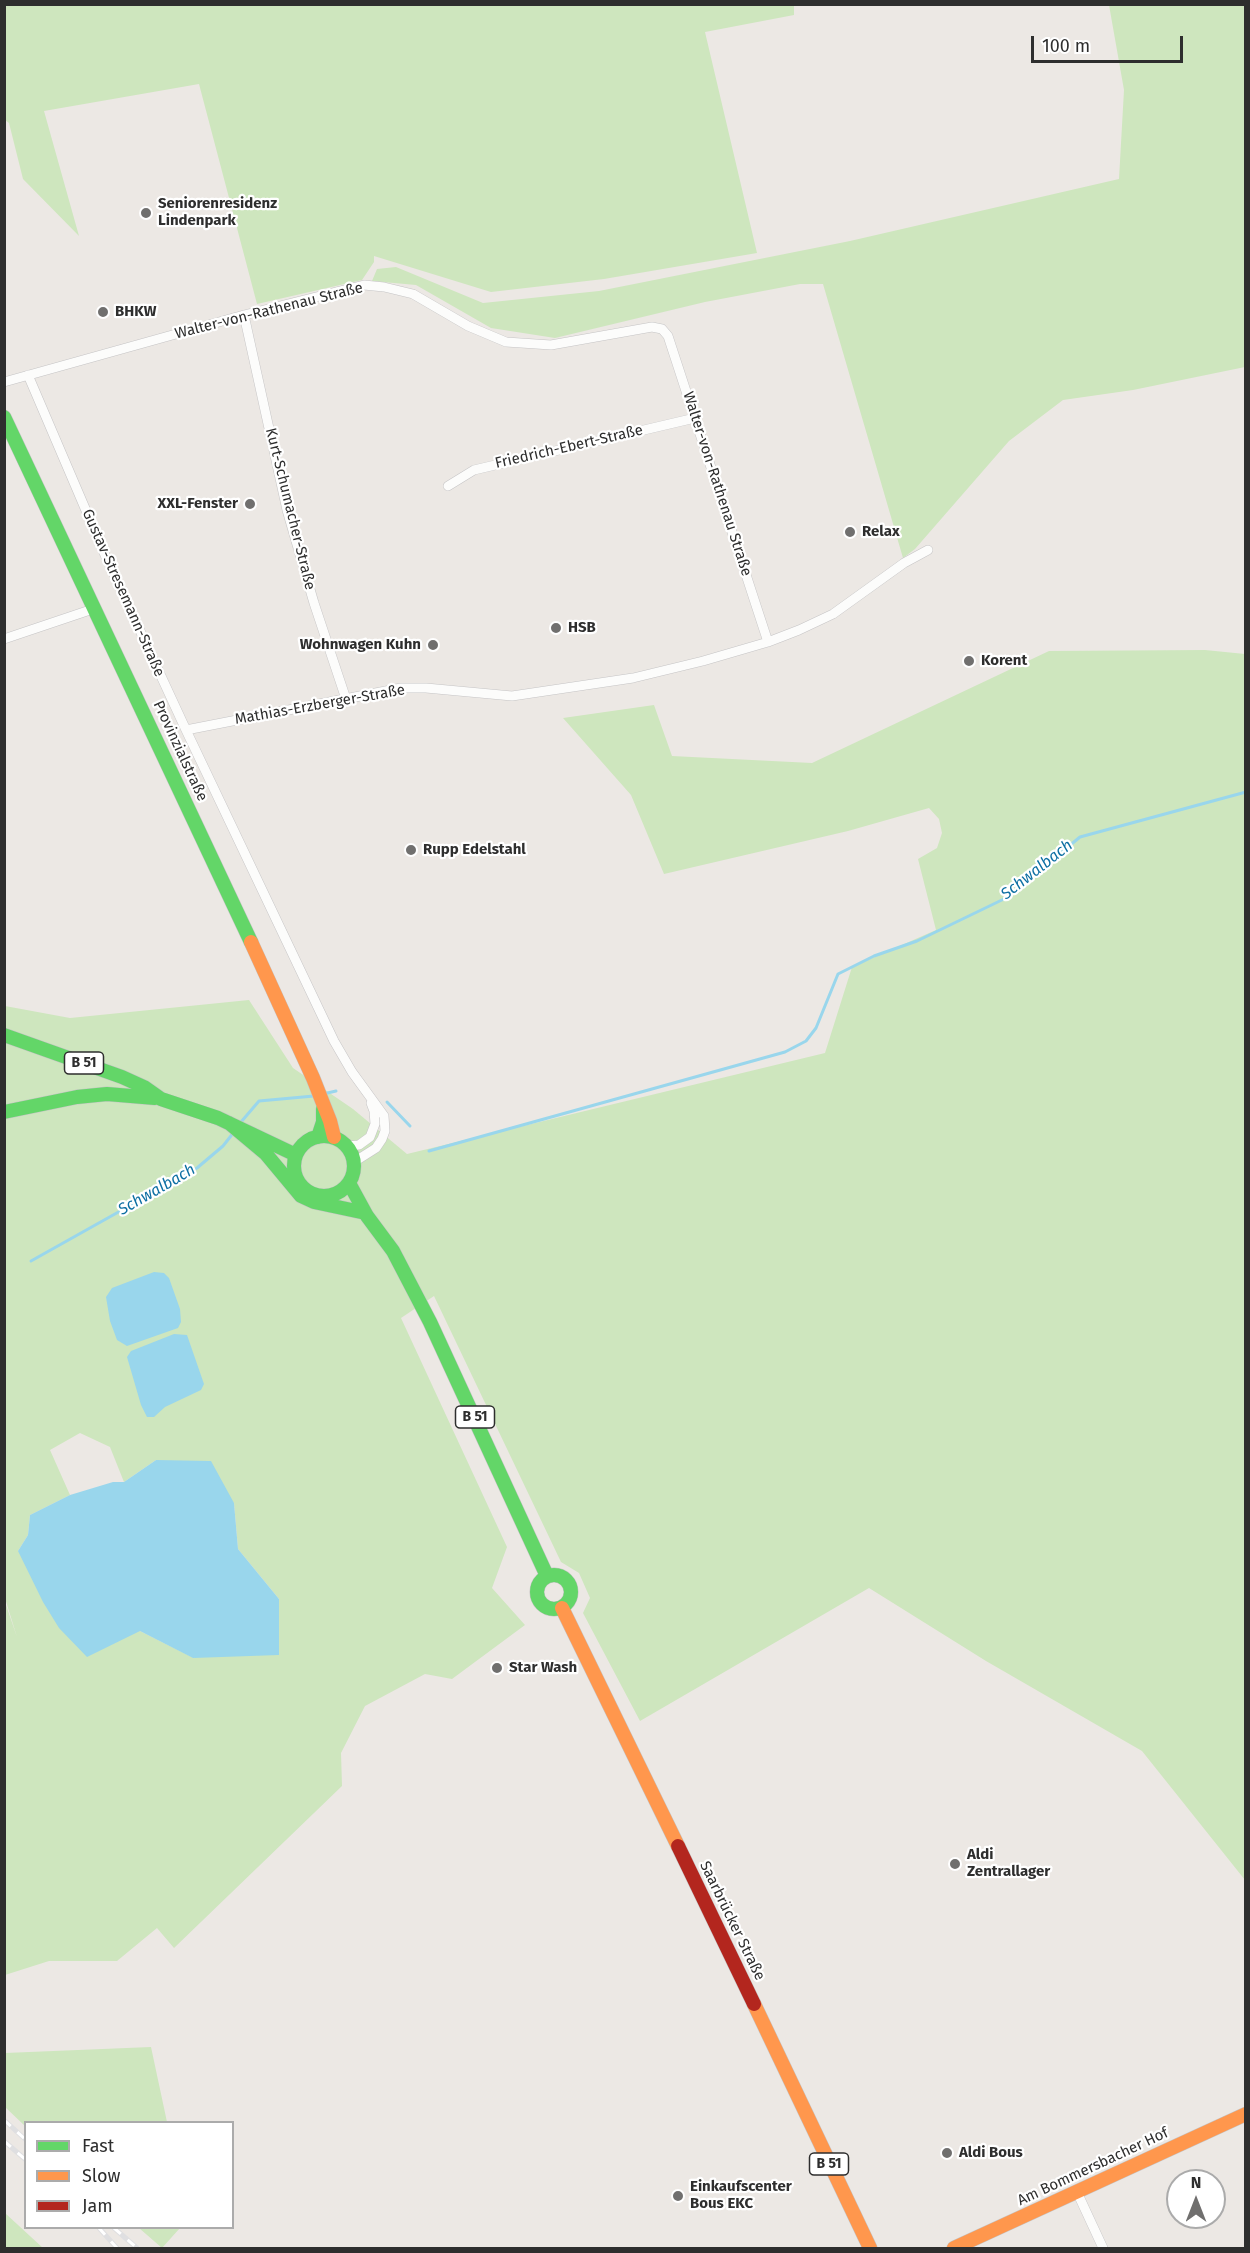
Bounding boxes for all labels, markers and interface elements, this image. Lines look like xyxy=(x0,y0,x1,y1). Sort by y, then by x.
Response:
scale bar xyxy=(1034,24,1186,62)
text: 100 m xyxy=(1042,35,1090,57)
place label: Seniorenresidenz Lindenpark xyxy=(158,195,277,230)
marker: Seniorenresidenz Lindenpark xyxy=(139,206,153,220)
street label: Walter-von-Rathenau Straße xyxy=(173,279,365,343)
place label: BHKW xyxy=(115,303,156,321)
marker: BHKW xyxy=(96,305,110,319)
street label: Walter-von-Rathenau Straße xyxy=(679,389,755,579)
street label: Friedrich-Ebert-Straße xyxy=(493,421,645,473)
street label: Kurt-Schumacher-Straße xyxy=(261,426,319,592)
place label: XXL-Fenster xyxy=(157,495,238,513)
marker: XXL-Fenster xyxy=(243,497,257,511)
street label: Gustav-Stresemann-Straße xyxy=(78,506,168,680)
place label: Relax xyxy=(862,523,900,541)
marker: Relax xyxy=(843,525,857,539)
place label: HSB xyxy=(568,619,596,637)
marker: HSB xyxy=(549,621,563,635)
place label: Wohnwagen Kuhn xyxy=(300,636,421,654)
marker: Wohnwagen Kuhn xyxy=(426,638,440,652)
place label: Korent xyxy=(981,652,1027,670)
marker: Korent xyxy=(962,654,976,668)
street label: Mathias-Erzberger-Straße xyxy=(234,681,406,729)
street label: Provinzialstraße xyxy=(149,698,211,804)
water label: Schwalbach xyxy=(997,836,1077,904)
place label: Rupp Edelstahl xyxy=(423,841,526,859)
marker: Rupp Edelstahl xyxy=(404,843,418,857)
road number: B 51 xyxy=(64,1052,104,1074)
water label: Schwalbach xyxy=(115,1160,199,1220)
road number: B 51 xyxy=(456,1406,494,1428)
place label: Star Wash xyxy=(509,1659,577,1677)
marker: Star Wash xyxy=(490,1661,504,1675)
place label: Aldi Zentrallager xyxy=(967,1846,1050,1881)
marker: Aldi Zentrallager xyxy=(948,1857,962,1871)
street label: Saarbrücker Straße xyxy=(695,1858,769,1984)
legend xyxy=(24,2121,234,2229)
street label: Am Bommersbacher Hof xyxy=(1015,2124,1171,2210)
text: Fast xyxy=(82,2135,114,2157)
place label: Aldi Bous xyxy=(959,2144,1023,2162)
marker: Aldi Bous xyxy=(940,2146,954,2160)
road number: B 51 xyxy=(810,2153,848,2175)
text: Slow xyxy=(82,2165,120,2187)
north arrow xyxy=(1166,2169,1226,2229)
text: N xyxy=(1191,2173,1201,2192)
place label: Einkaufscenter Bous EKC xyxy=(690,2178,792,2213)
marker: Einkaufscenter Bous EKC xyxy=(671,2189,685,2203)
text: Jam xyxy=(82,2195,113,2217)

